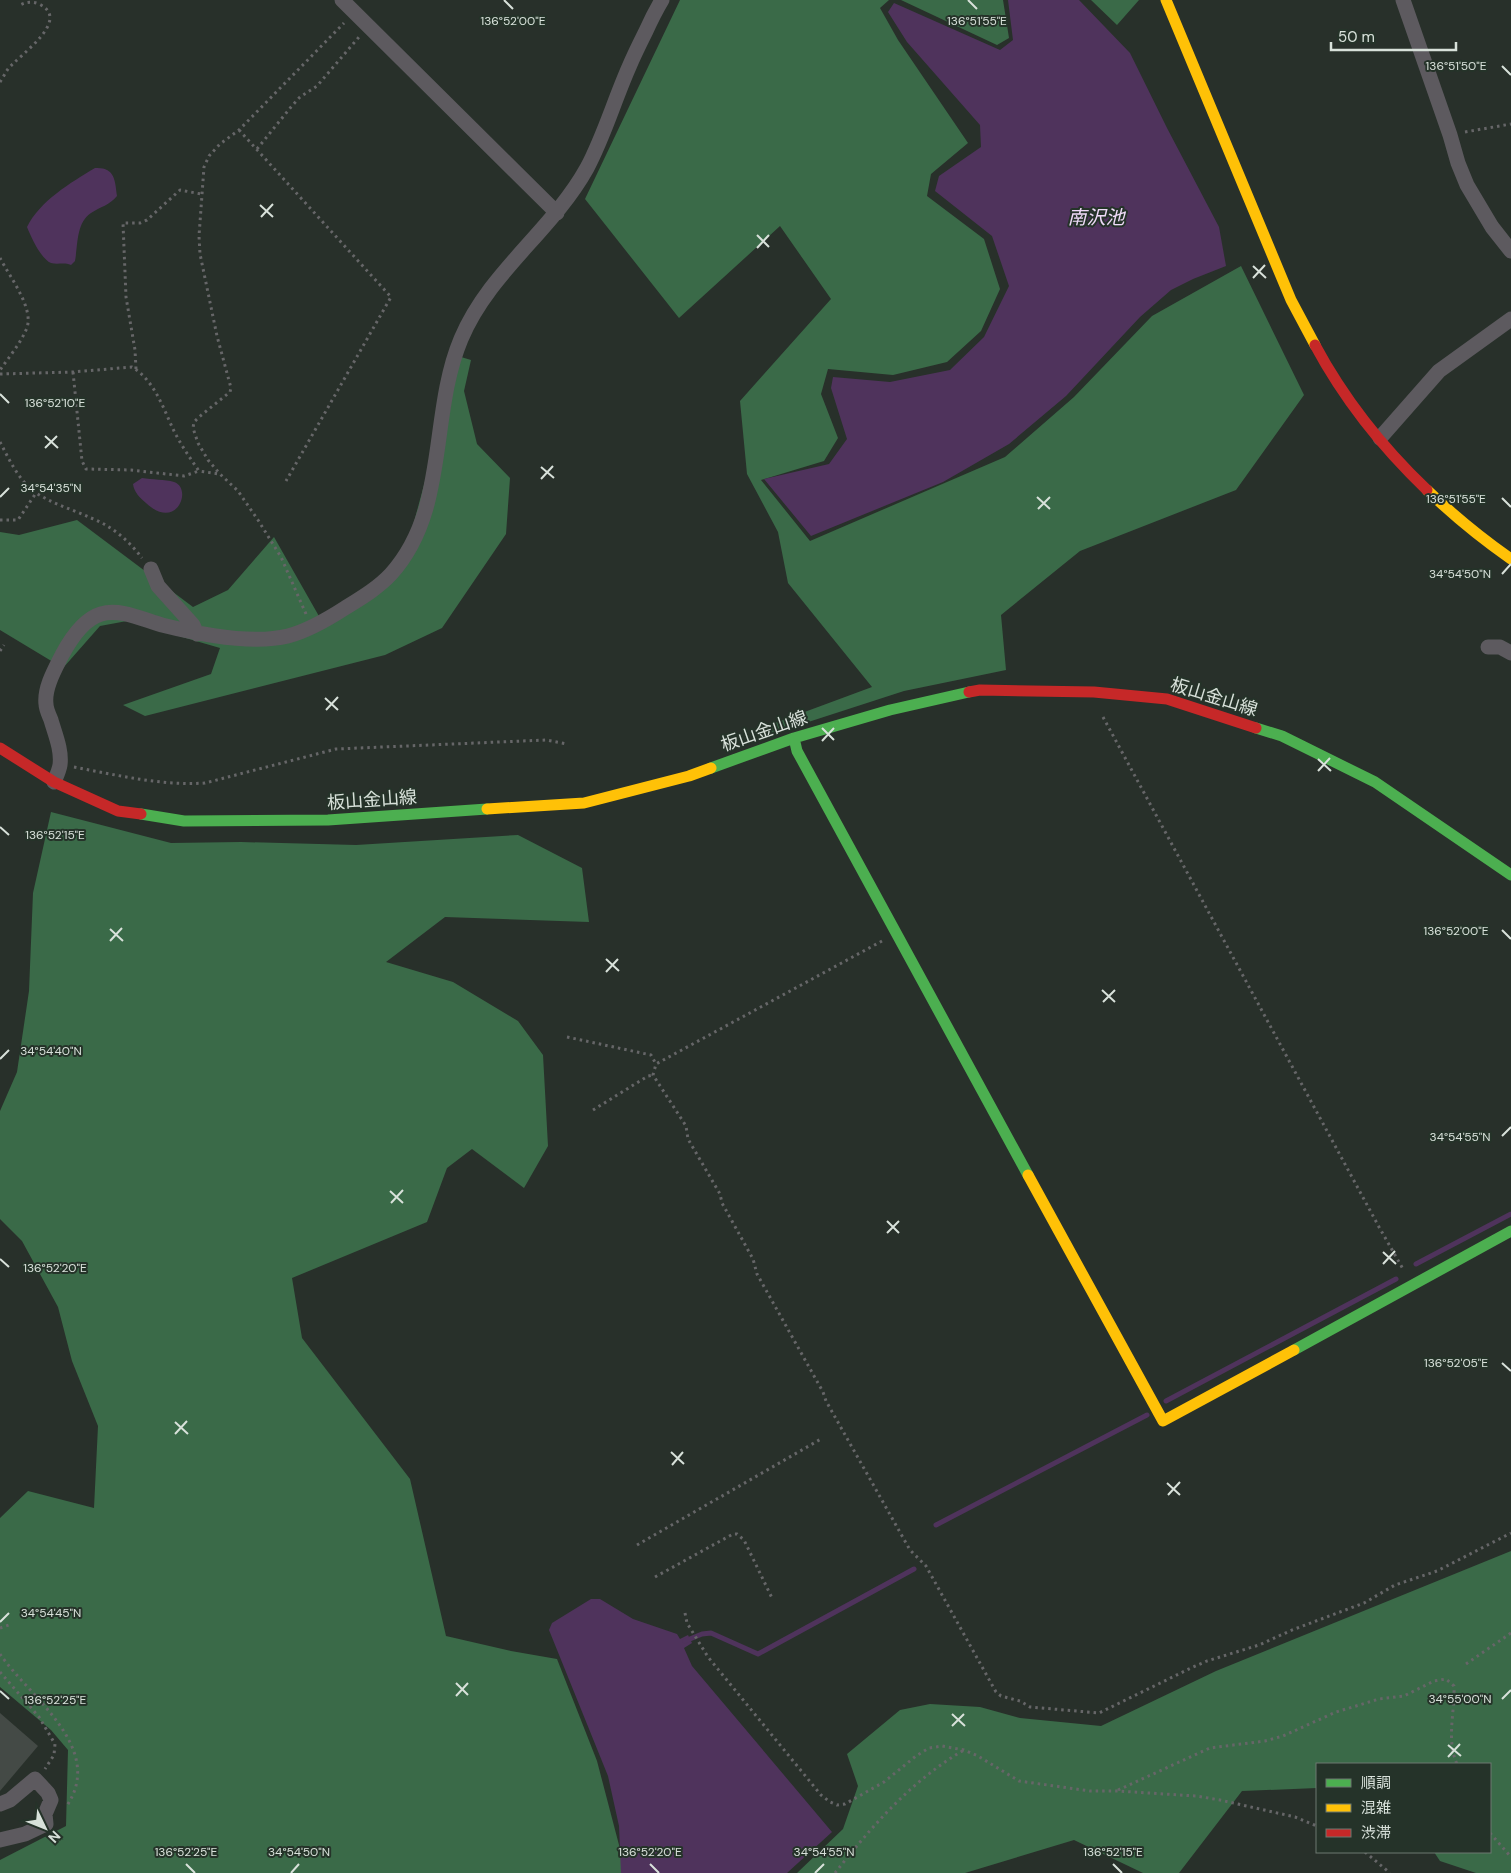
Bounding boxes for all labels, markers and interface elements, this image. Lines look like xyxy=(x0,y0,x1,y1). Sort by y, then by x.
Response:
text: 136°52'00"E xyxy=(480,13,546,29)
text: 136°51'55"E xyxy=(947,13,1007,29)
scale bar xyxy=(1331,20,1456,52)
text: 50 m xyxy=(1338,27,1375,47)
text: 136°51'50"E xyxy=(1426,58,1487,74)
water label: 南沢池 xyxy=(1067,205,1126,230)
text: 136°52'10"E xyxy=(25,395,86,411)
text: 34°54'35"N xyxy=(21,480,82,496)
text: 136°51'55"E xyxy=(1426,491,1486,507)
text: 34°54'50"N xyxy=(1429,566,1491,582)
street label: 板山金山線 xyxy=(1167,672,1261,722)
street label: 板山金山線 xyxy=(718,705,810,757)
street label: 板山金山線 xyxy=(326,785,418,815)
text: 136°52'15"E xyxy=(25,827,85,843)
text: 136°52'00"E xyxy=(1423,923,1489,939)
text: 34°54'40"N xyxy=(20,1043,82,1059)
text: 34°54'55"N xyxy=(1430,1129,1490,1145)
text: 136°52'20"E xyxy=(23,1260,87,1276)
text: 136°52'05"E xyxy=(1424,1355,1488,1371)
text: 34°54'45"N xyxy=(21,1605,81,1621)
text: 34°55'00"N xyxy=(1428,1691,1492,1707)
text: 136°52'25"E xyxy=(24,1692,87,1708)
legend xyxy=(1316,1763,1491,1853)
text: 順調 xyxy=(1361,1773,1391,1793)
text: 混雑 xyxy=(1361,1798,1391,1818)
north arrow xyxy=(20,1803,70,1853)
text: 渋滞 xyxy=(1361,1823,1391,1843)
text: N xyxy=(44,1827,65,1847)
text: 136°52'25"E xyxy=(155,1844,218,1860)
text: 34°54'50"N xyxy=(268,1844,330,1860)
text: 136°52'20"E xyxy=(618,1844,682,1860)
text: 34°54'55"N xyxy=(794,1844,854,1860)
text: 136°52'15"E xyxy=(1083,1844,1143,1860)

